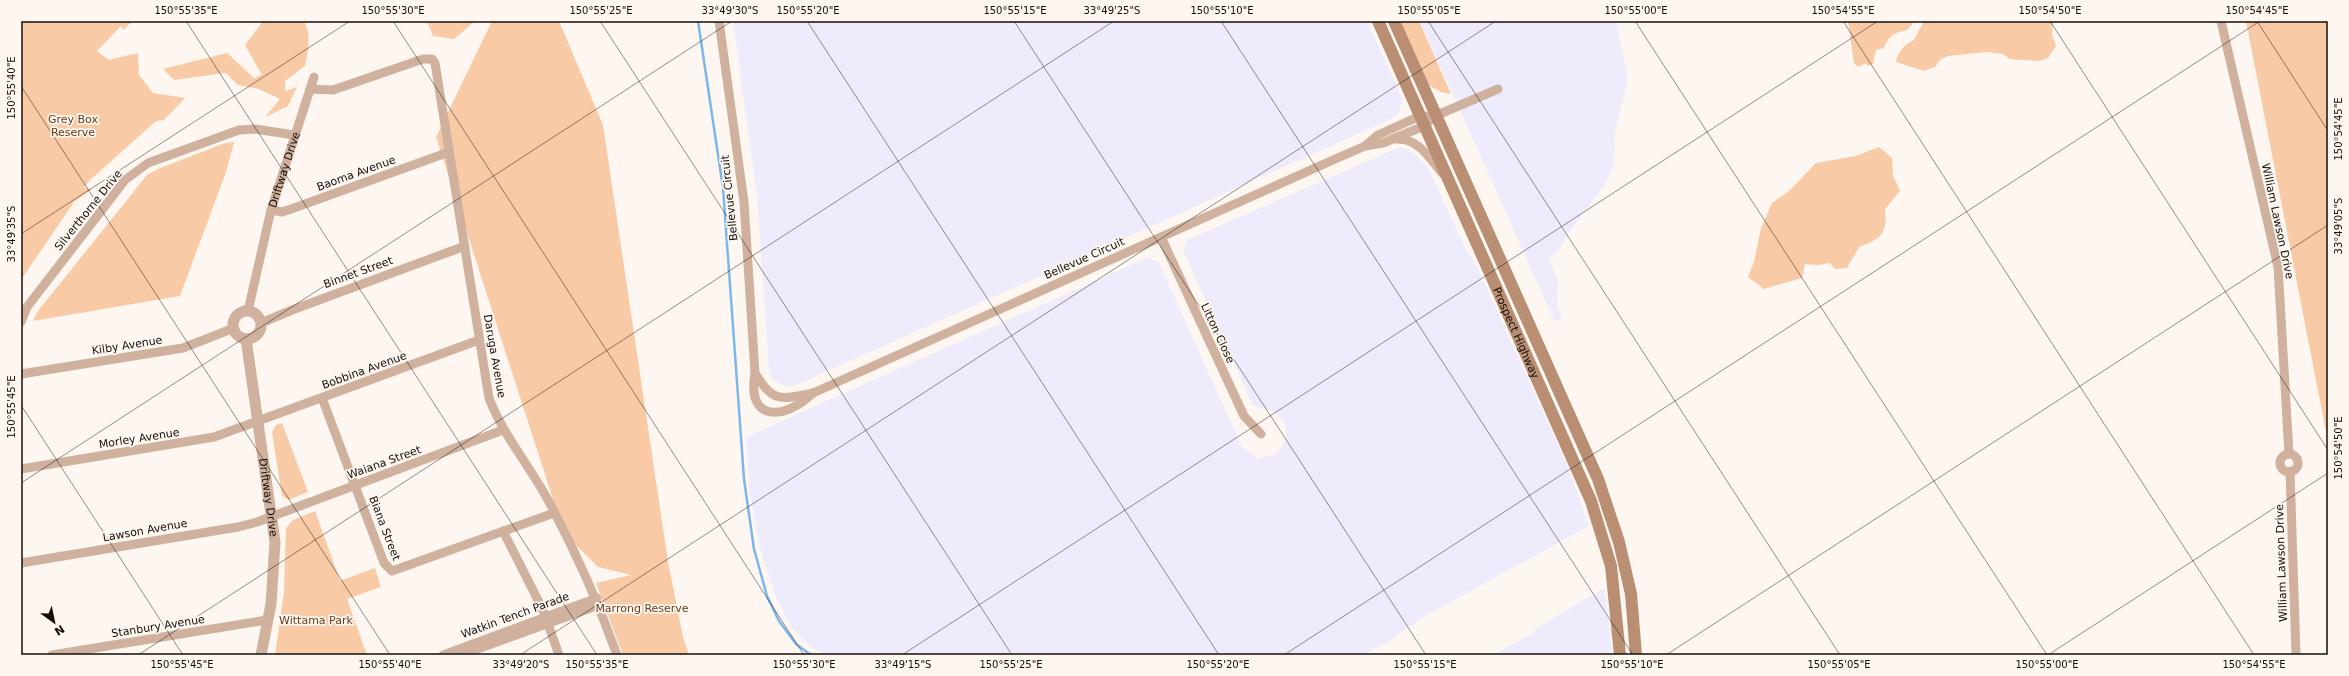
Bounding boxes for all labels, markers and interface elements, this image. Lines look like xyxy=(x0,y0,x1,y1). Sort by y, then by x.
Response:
text: 150°55'35"E xyxy=(154,5,218,16)
text: 150°55'30"E xyxy=(361,5,425,16)
text: 150°55'25"E xyxy=(569,5,633,16)
text: 33°49'30"S xyxy=(702,5,758,16)
text: 150°55'20"E xyxy=(776,5,840,16)
text: 150°55'15"E xyxy=(983,5,1047,16)
text: 33°49'25"S xyxy=(1084,5,1140,16)
text: 150°55'10"E xyxy=(1190,5,1254,16)
text: 150°55'05"E xyxy=(1397,5,1461,16)
text: 150°55'00"E xyxy=(1604,5,1668,16)
text: 150°54'55"E xyxy=(1811,5,1875,16)
text: 150°54'50"E xyxy=(2018,5,2082,16)
text: 150°54'45"E xyxy=(2225,5,2289,16)
text: 150°55'40"E xyxy=(6,56,17,120)
text: 150°54'45"E xyxy=(2333,97,2344,161)
park label: Grey Box Reserve xyxy=(48,113,99,139)
street label: Driftway Drive xyxy=(266,130,303,209)
street label: Baoma Avenue xyxy=(315,153,398,194)
street label: Bellevue Circuit xyxy=(718,154,740,242)
street label: William Lawson Drive xyxy=(2259,162,2296,280)
street label: Silverthorne Drive xyxy=(52,167,125,253)
text: 33°49'05"S xyxy=(2333,198,2344,254)
text: 33°49'35"S xyxy=(6,206,17,262)
street label: Bellevue Circuit xyxy=(1042,235,1127,282)
street label: Binnet Street xyxy=(322,254,395,291)
street label: Prospect Highway xyxy=(1490,285,1542,381)
street label: Litton Close xyxy=(1198,301,1237,366)
street label: Daruga Avenue xyxy=(481,313,508,399)
street label: Kilby Avenue xyxy=(91,333,163,357)
street label: Bobbina Avenue xyxy=(320,349,409,392)
text: 150°55'45"E xyxy=(6,375,17,439)
text: 150°54'50"E xyxy=(2333,416,2344,480)
street label: Morley Avenue xyxy=(98,426,181,451)
street label: Waiana Street xyxy=(346,443,423,482)
street label: Driftway Drive xyxy=(256,457,280,538)
street label: Biana Street xyxy=(366,494,403,563)
street label: William Lawson Drive xyxy=(2273,504,2290,622)
street label: Lawson Avenue xyxy=(102,517,189,544)
street label: Watkin Tench Parade xyxy=(459,590,571,641)
north arrow xyxy=(34,602,74,642)
park label: Marrong Reserve xyxy=(595,602,689,615)
street label: Stanbury Avenue xyxy=(110,613,206,640)
park label: Wittama Park xyxy=(279,614,354,627)
text: N xyxy=(52,622,67,638)
text: 150°55'45"E xyxy=(150,659,214,670)
text: 150°55'40"E xyxy=(358,659,422,670)
text: 33°49'20"S xyxy=(493,659,549,670)
text: 150°55'35"E xyxy=(565,659,629,670)
text: 150°55'30"E xyxy=(772,659,836,670)
text: 33°49'15"S xyxy=(875,659,931,670)
text: 150°55'25"E xyxy=(979,659,1043,670)
text: 150°55'20"E xyxy=(1186,659,1250,670)
text: 150°55'15"E xyxy=(1393,659,1457,670)
text: 150°55'10"E xyxy=(1600,659,1664,670)
text: 150°55'05"E xyxy=(1807,659,1871,670)
text: 150°55'00"E xyxy=(2015,659,2079,670)
text: 150°54'55"E xyxy=(2222,659,2286,670)

